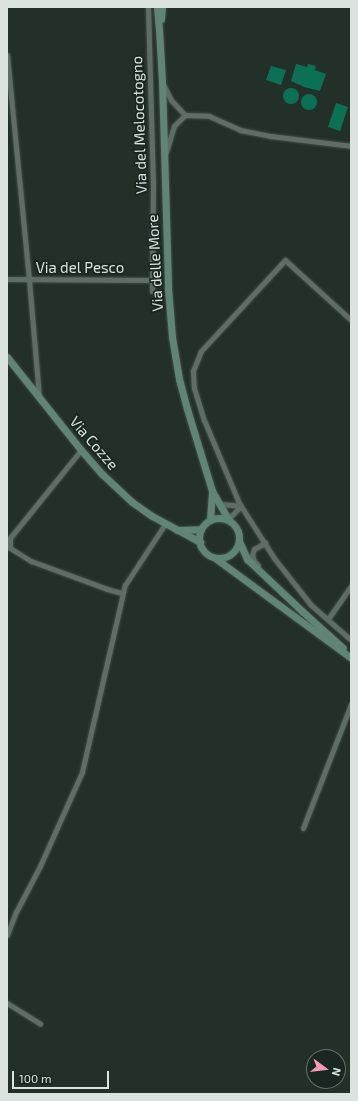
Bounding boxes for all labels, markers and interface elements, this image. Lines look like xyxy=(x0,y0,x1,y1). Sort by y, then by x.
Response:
street label: Via del Melocotogno xyxy=(128,55,150,195)
street label: Via delle More xyxy=(143,214,167,312)
street label: Via del Pesco xyxy=(35,259,125,277)
street label: Via Cozze xyxy=(66,413,122,473)
north arrow xyxy=(306,1049,346,1089)
scale bar xyxy=(14,1063,111,1089)
text: N xyxy=(330,1066,344,1077)
text: 100 m xyxy=(19,1071,51,1085)

